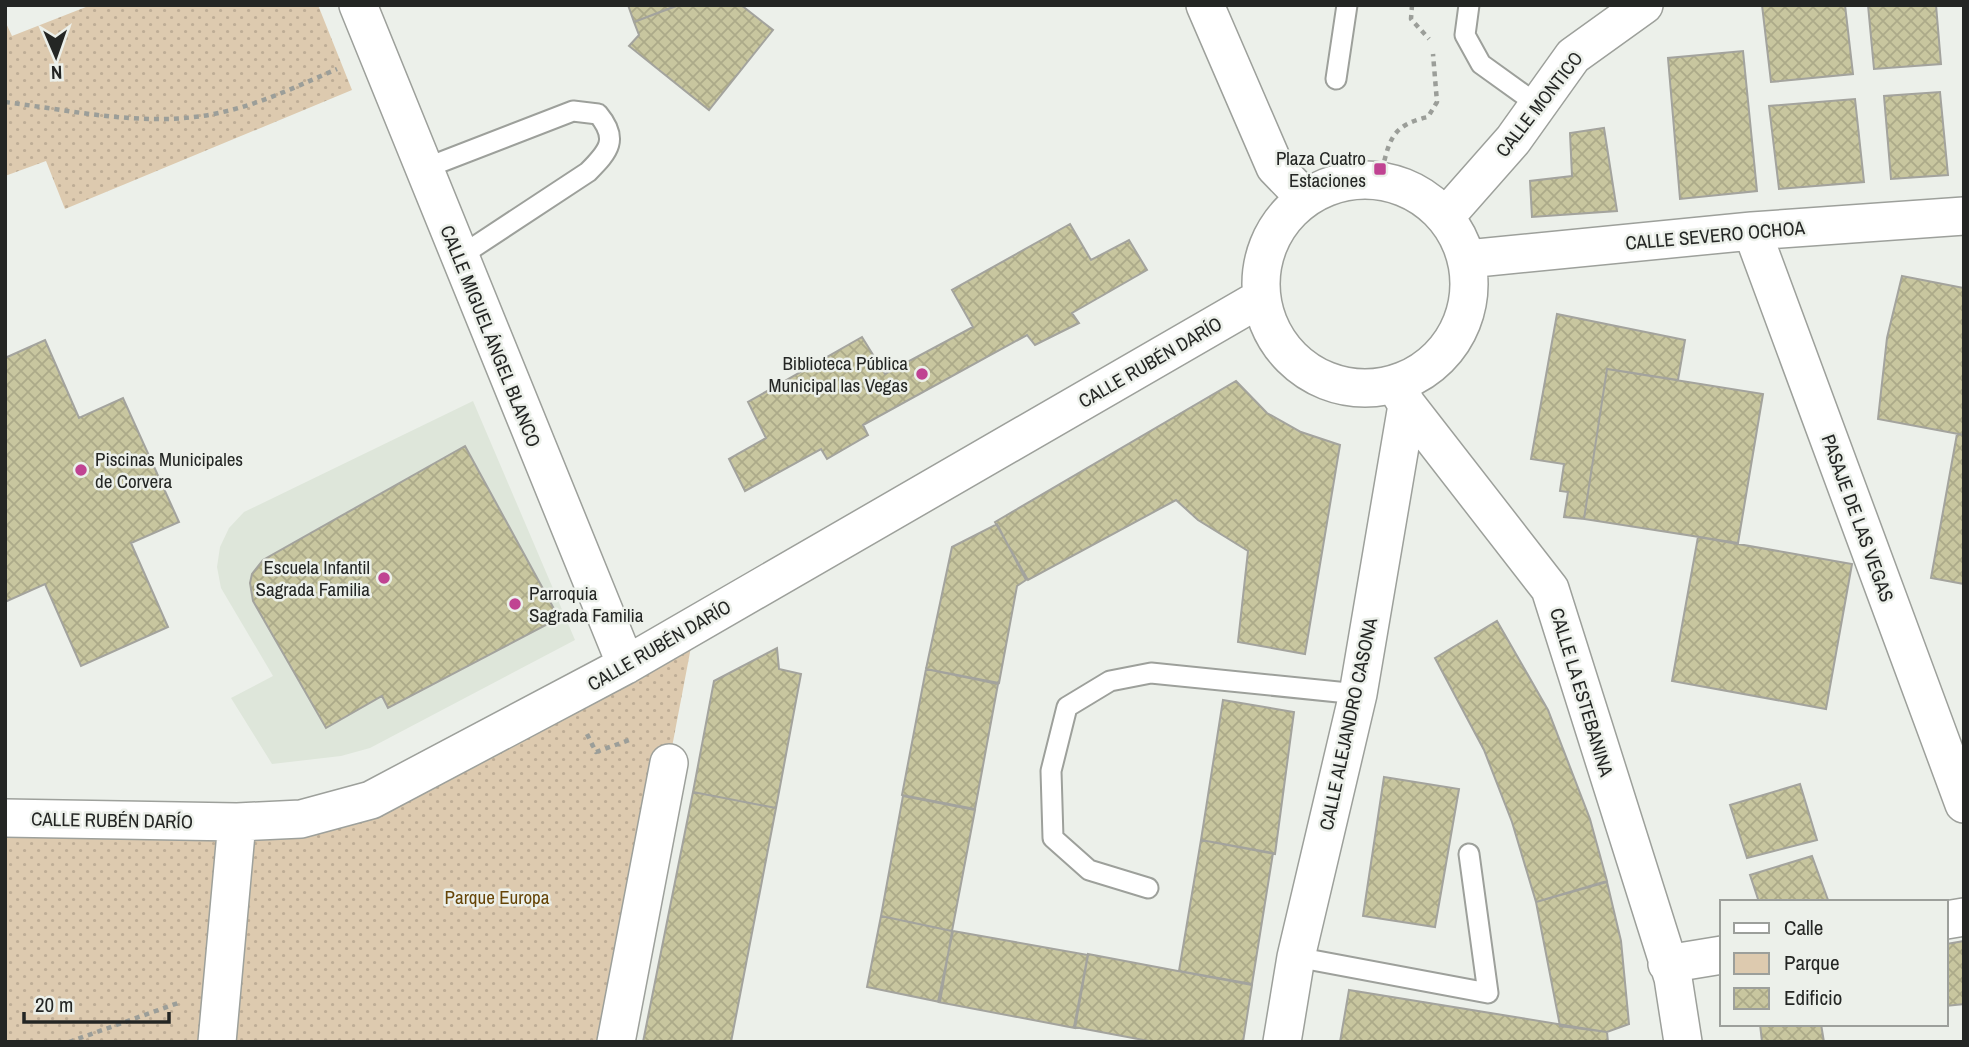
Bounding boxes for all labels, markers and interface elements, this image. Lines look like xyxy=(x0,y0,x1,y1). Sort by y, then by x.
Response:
north arrow xyxy=(21,21,91,91)
street label: CALLE MONTICO xyxy=(1490,46,1588,162)
text: N xyxy=(51,60,63,86)
place label: Plaza Cuatro Estaciones xyxy=(1276,145,1366,193)
marker: Plaza Cuatro Estaciones xyxy=(1372,161,1388,177)
street label: CALLE SEVERO OCHOA xyxy=(1624,214,1806,256)
street label: CALLE MIGUEL ÁNGEL BLANCO xyxy=(435,221,547,451)
street label: CALLE RUBÉN DARÍO xyxy=(1073,310,1227,414)
place label: Biblioteca Pública Municipal las Vegas xyxy=(769,350,908,398)
marker: Biblioteca Pública Municipal las Vegas xyxy=(914,366,930,382)
street label: PASAJE DE LAS VEGAS xyxy=(1816,431,1900,605)
place label: Piscinas Municipales de Corvera xyxy=(95,446,243,494)
marker: Piscinas Municipales de Corvera xyxy=(73,462,89,478)
place label: Escuela Infantil Sagrada Familia xyxy=(256,554,370,602)
marker: Escuela Infantil Sagrada Familia xyxy=(376,570,392,586)
place label: Parroquia Sagrada Familia xyxy=(529,580,644,628)
street label: CALLE RUBÉN DARÍO xyxy=(582,593,736,697)
marker: Parroquia Sagrada Familia xyxy=(507,596,523,612)
street label: CALLE LA ESTEBANINA xyxy=(1544,605,1620,780)
street label: CALLE ALEJANDRO CASONA xyxy=(1313,615,1383,833)
street label: CALLE RUBÉN DARÍO xyxy=(31,806,193,834)
park label: Parque Europa xyxy=(445,884,550,910)
legend xyxy=(1720,900,1948,1026)
text: Calle xyxy=(1784,913,1823,942)
text: Parque xyxy=(1784,948,1840,977)
scale bar xyxy=(24,981,170,1025)
text: Edificio xyxy=(1784,983,1842,1012)
text: 20 m xyxy=(35,990,73,1019)

